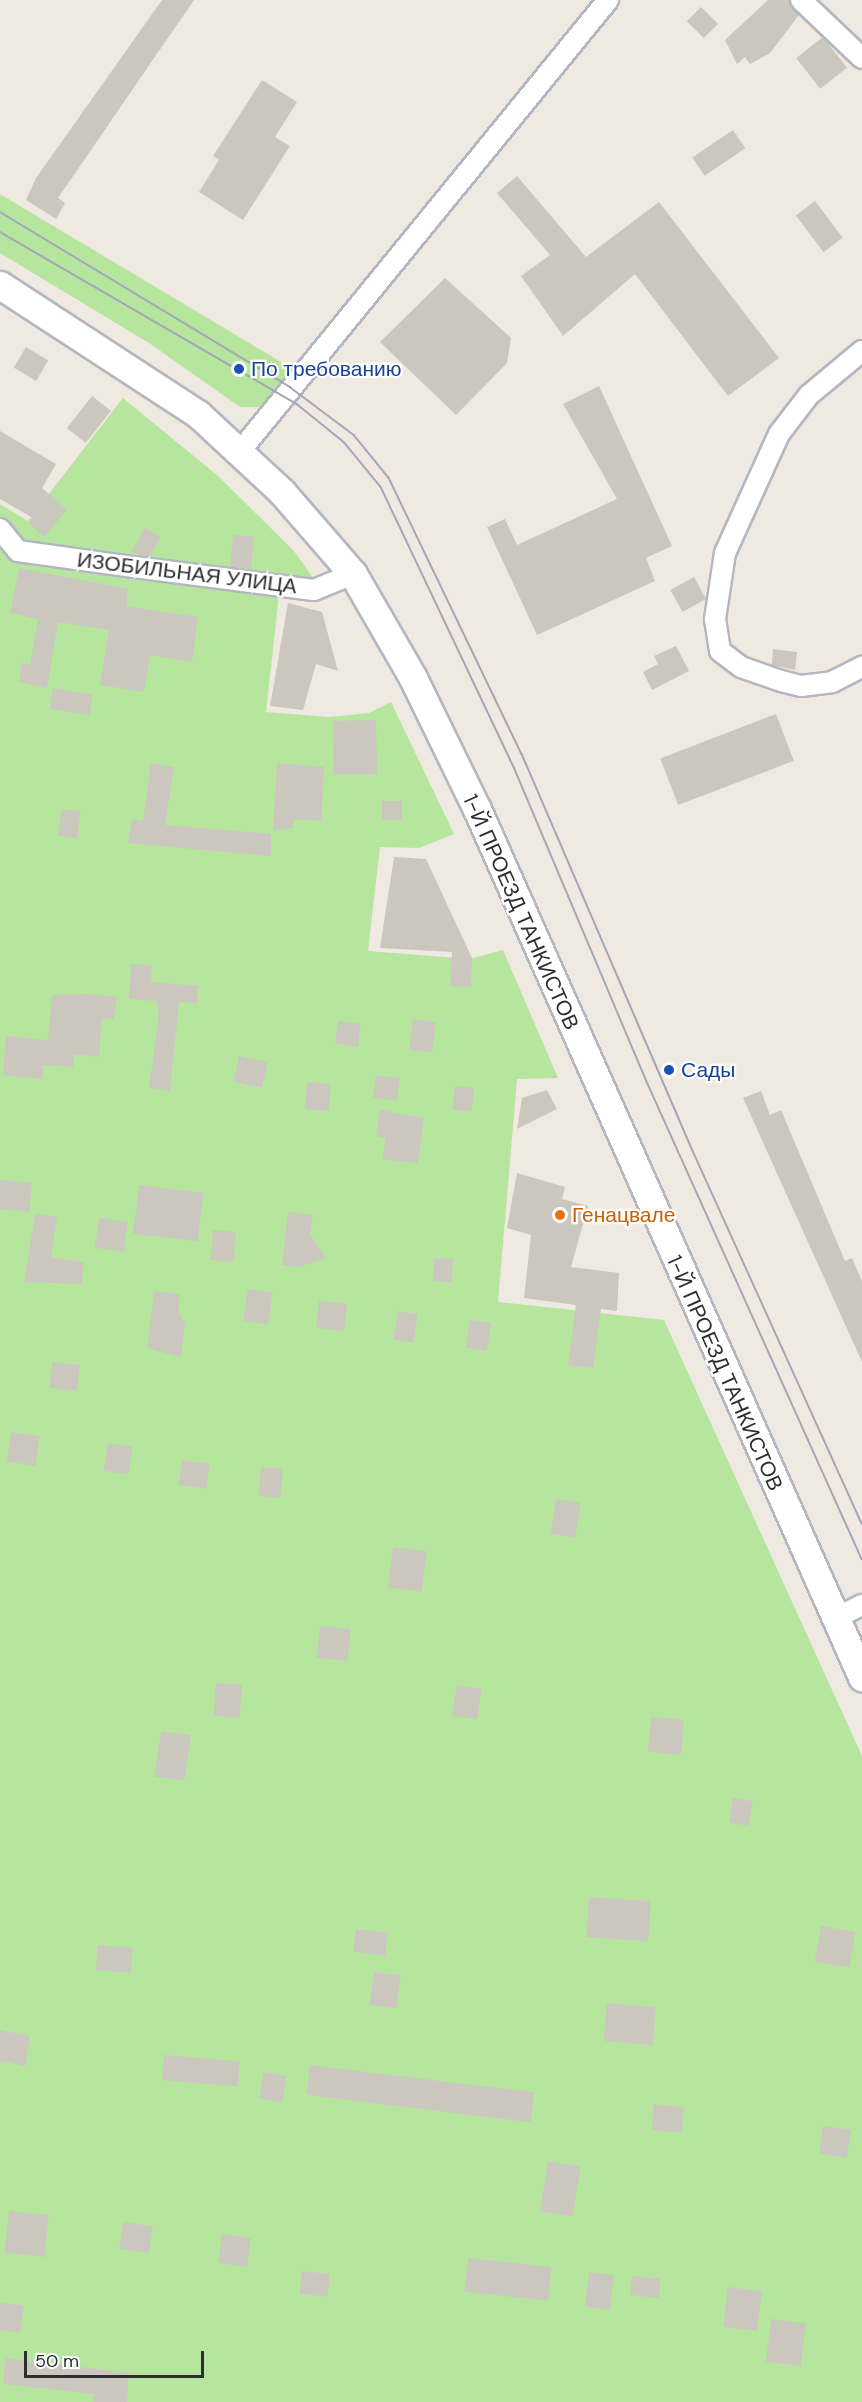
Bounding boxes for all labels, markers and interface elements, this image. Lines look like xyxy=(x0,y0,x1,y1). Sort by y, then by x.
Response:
place label: По требованию xyxy=(251,356,401,382)
marker: По требованию xyxy=(232,362,246,376)
street label: ИЗОБИЛЬНАЯ УЛИЦА xyxy=(76,547,298,599)
street label: 1-Й ПРОЕЗД ТАНКИСТОВ xyxy=(458,790,584,1034)
place label: Сады xyxy=(681,1057,735,1083)
marker: Сады xyxy=(662,1063,676,1077)
place label: Генацвале xyxy=(572,1202,675,1228)
marker: Генацвале xyxy=(553,1208,567,1222)
street label: 1-Й ПРОЕЗД ТАНКИСТОВ xyxy=(662,1251,788,1495)
scale bar xyxy=(27,2339,207,2377)
text: 50 m xyxy=(35,2349,79,2373)

